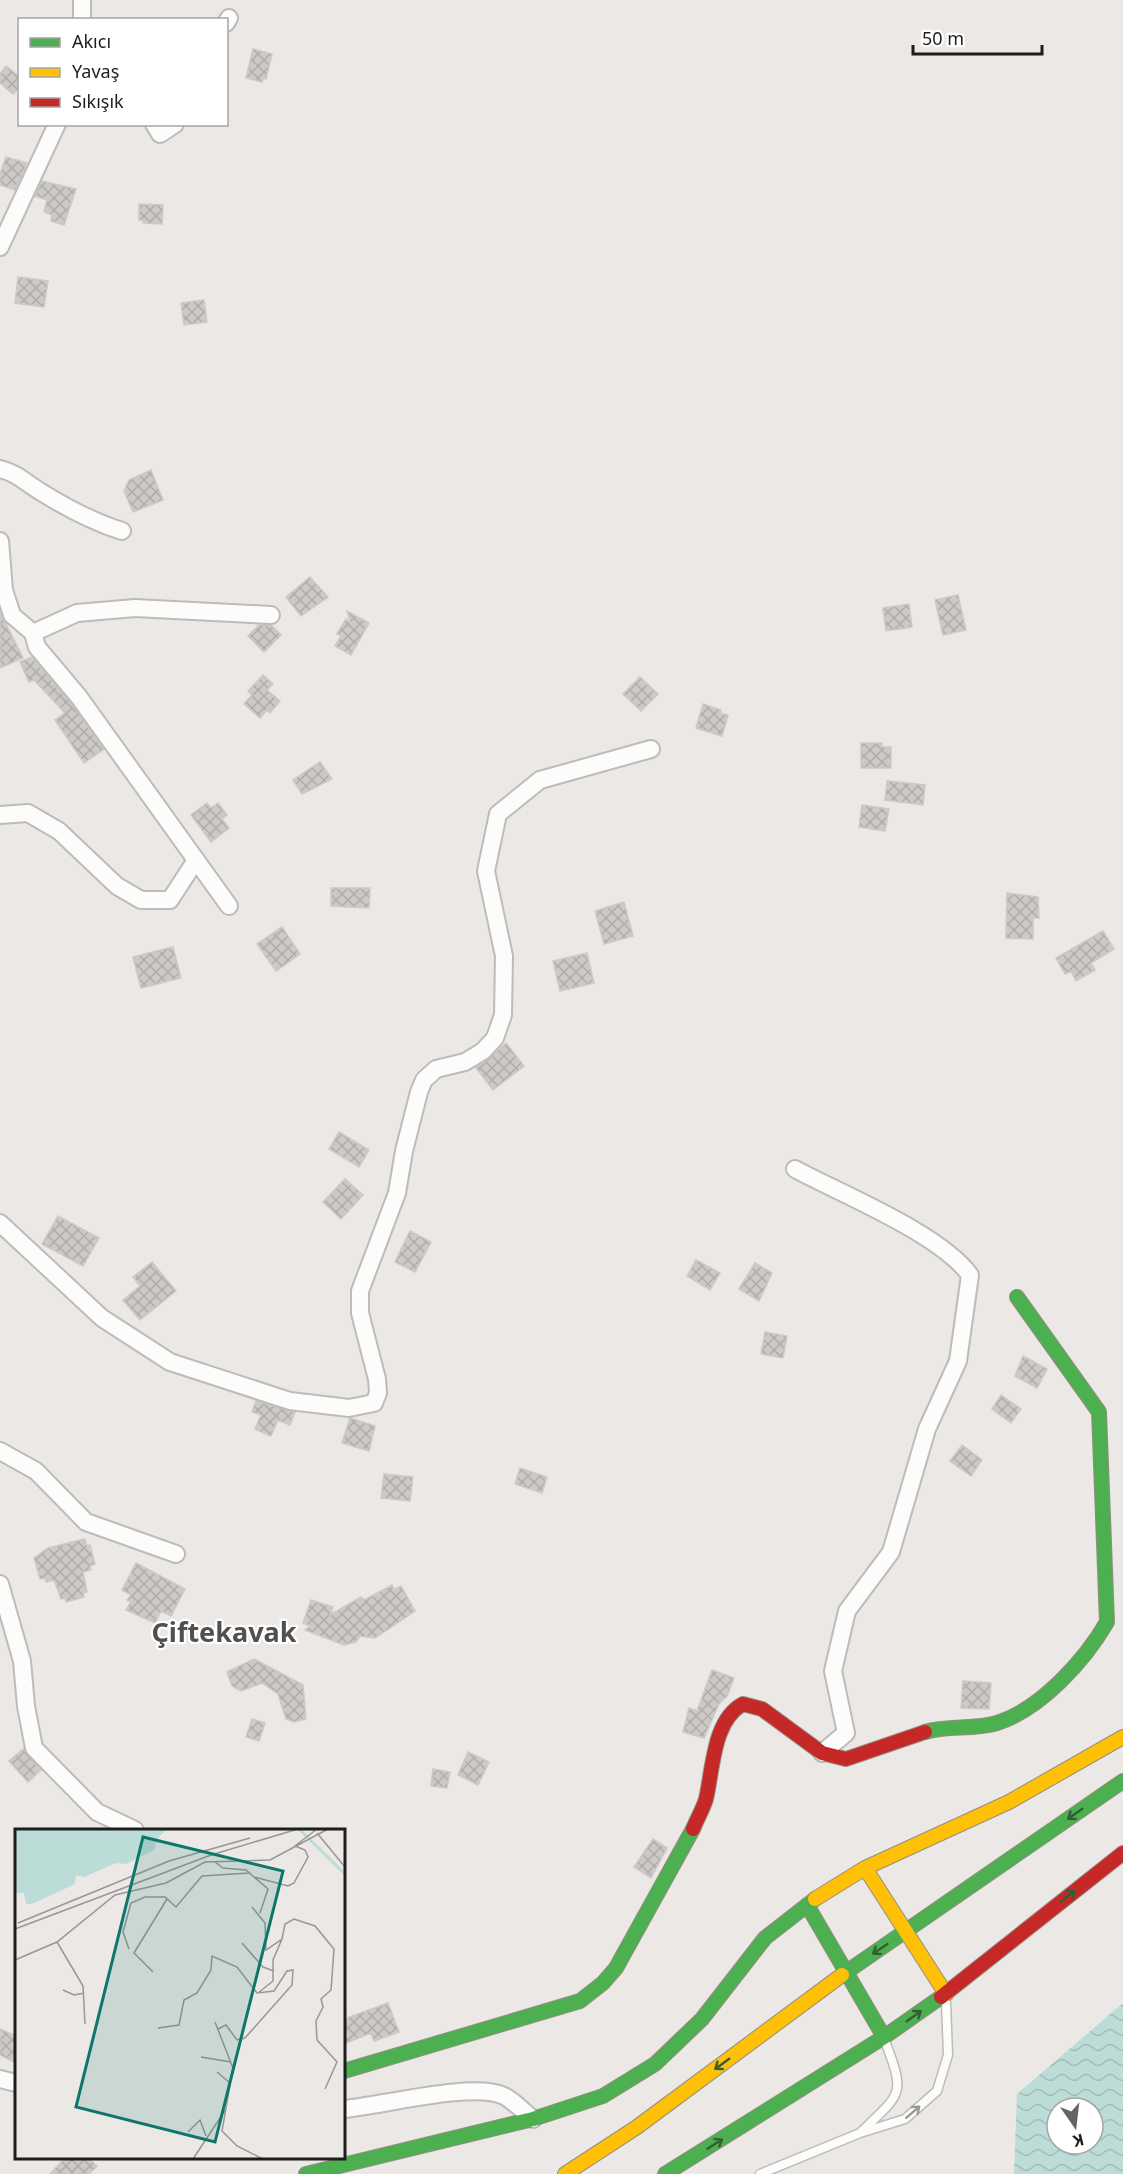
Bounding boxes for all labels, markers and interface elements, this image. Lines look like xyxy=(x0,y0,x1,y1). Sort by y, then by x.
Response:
legend xyxy=(18,18,228,126)
scale bar xyxy=(913,18,1042,56)
text: 50 m xyxy=(922,26,964,50)
text: Akıcı xyxy=(72,29,111,53)
text: Yavaş xyxy=(72,59,119,83)
text: Sıkışık xyxy=(72,89,124,113)
district label: Çiftekavak xyxy=(152,1613,297,1650)
one-way arrow xyxy=(1067,1808,1084,1820)
inset map xyxy=(15,1829,345,2159)
one-way arrow xyxy=(1060,1890,1076,1903)
one-way arrow xyxy=(872,1943,889,1955)
one-way arrow xyxy=(906,2010,922,2022)
one-way arrow xyxy=(715,2057,731,2070)
north arrow xyxy=(1045,2096,1105,2156)
one-way arrow xyxy=(905,2105,921,2119)
text: K xyxy=(1070,2129,1086,2153)
one-way arrow xyxy=(706,2137,723,2150)

